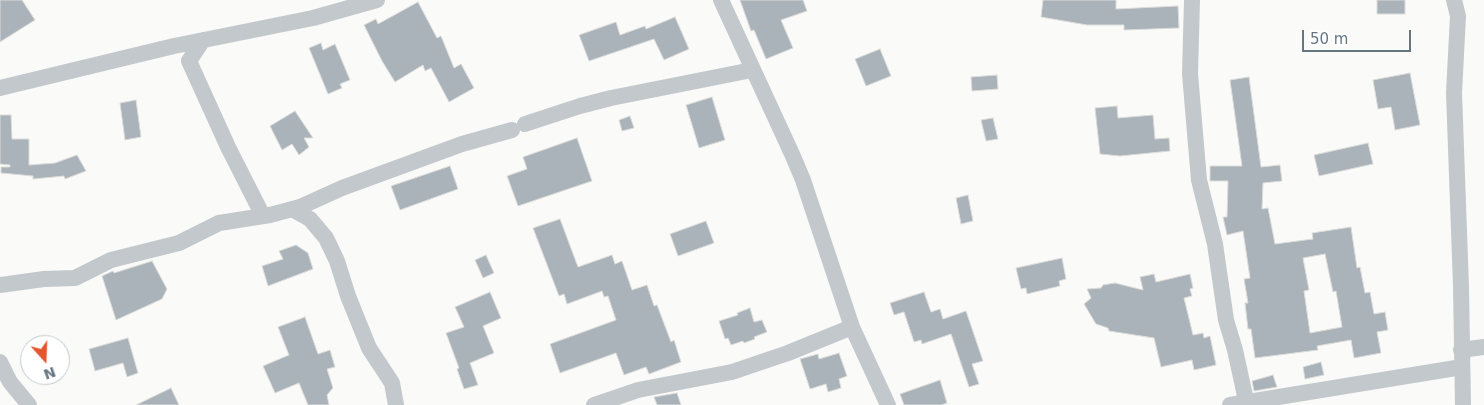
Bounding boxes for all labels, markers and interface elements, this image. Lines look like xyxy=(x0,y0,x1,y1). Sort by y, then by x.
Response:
scale bar xyxy=(1304,20,1413,52)
text: 50 m xyxy=(1310,30,1348,48)
north arrow xyxy=(20,335,70,385)
text: N xyxy=(42,364,58,383)

